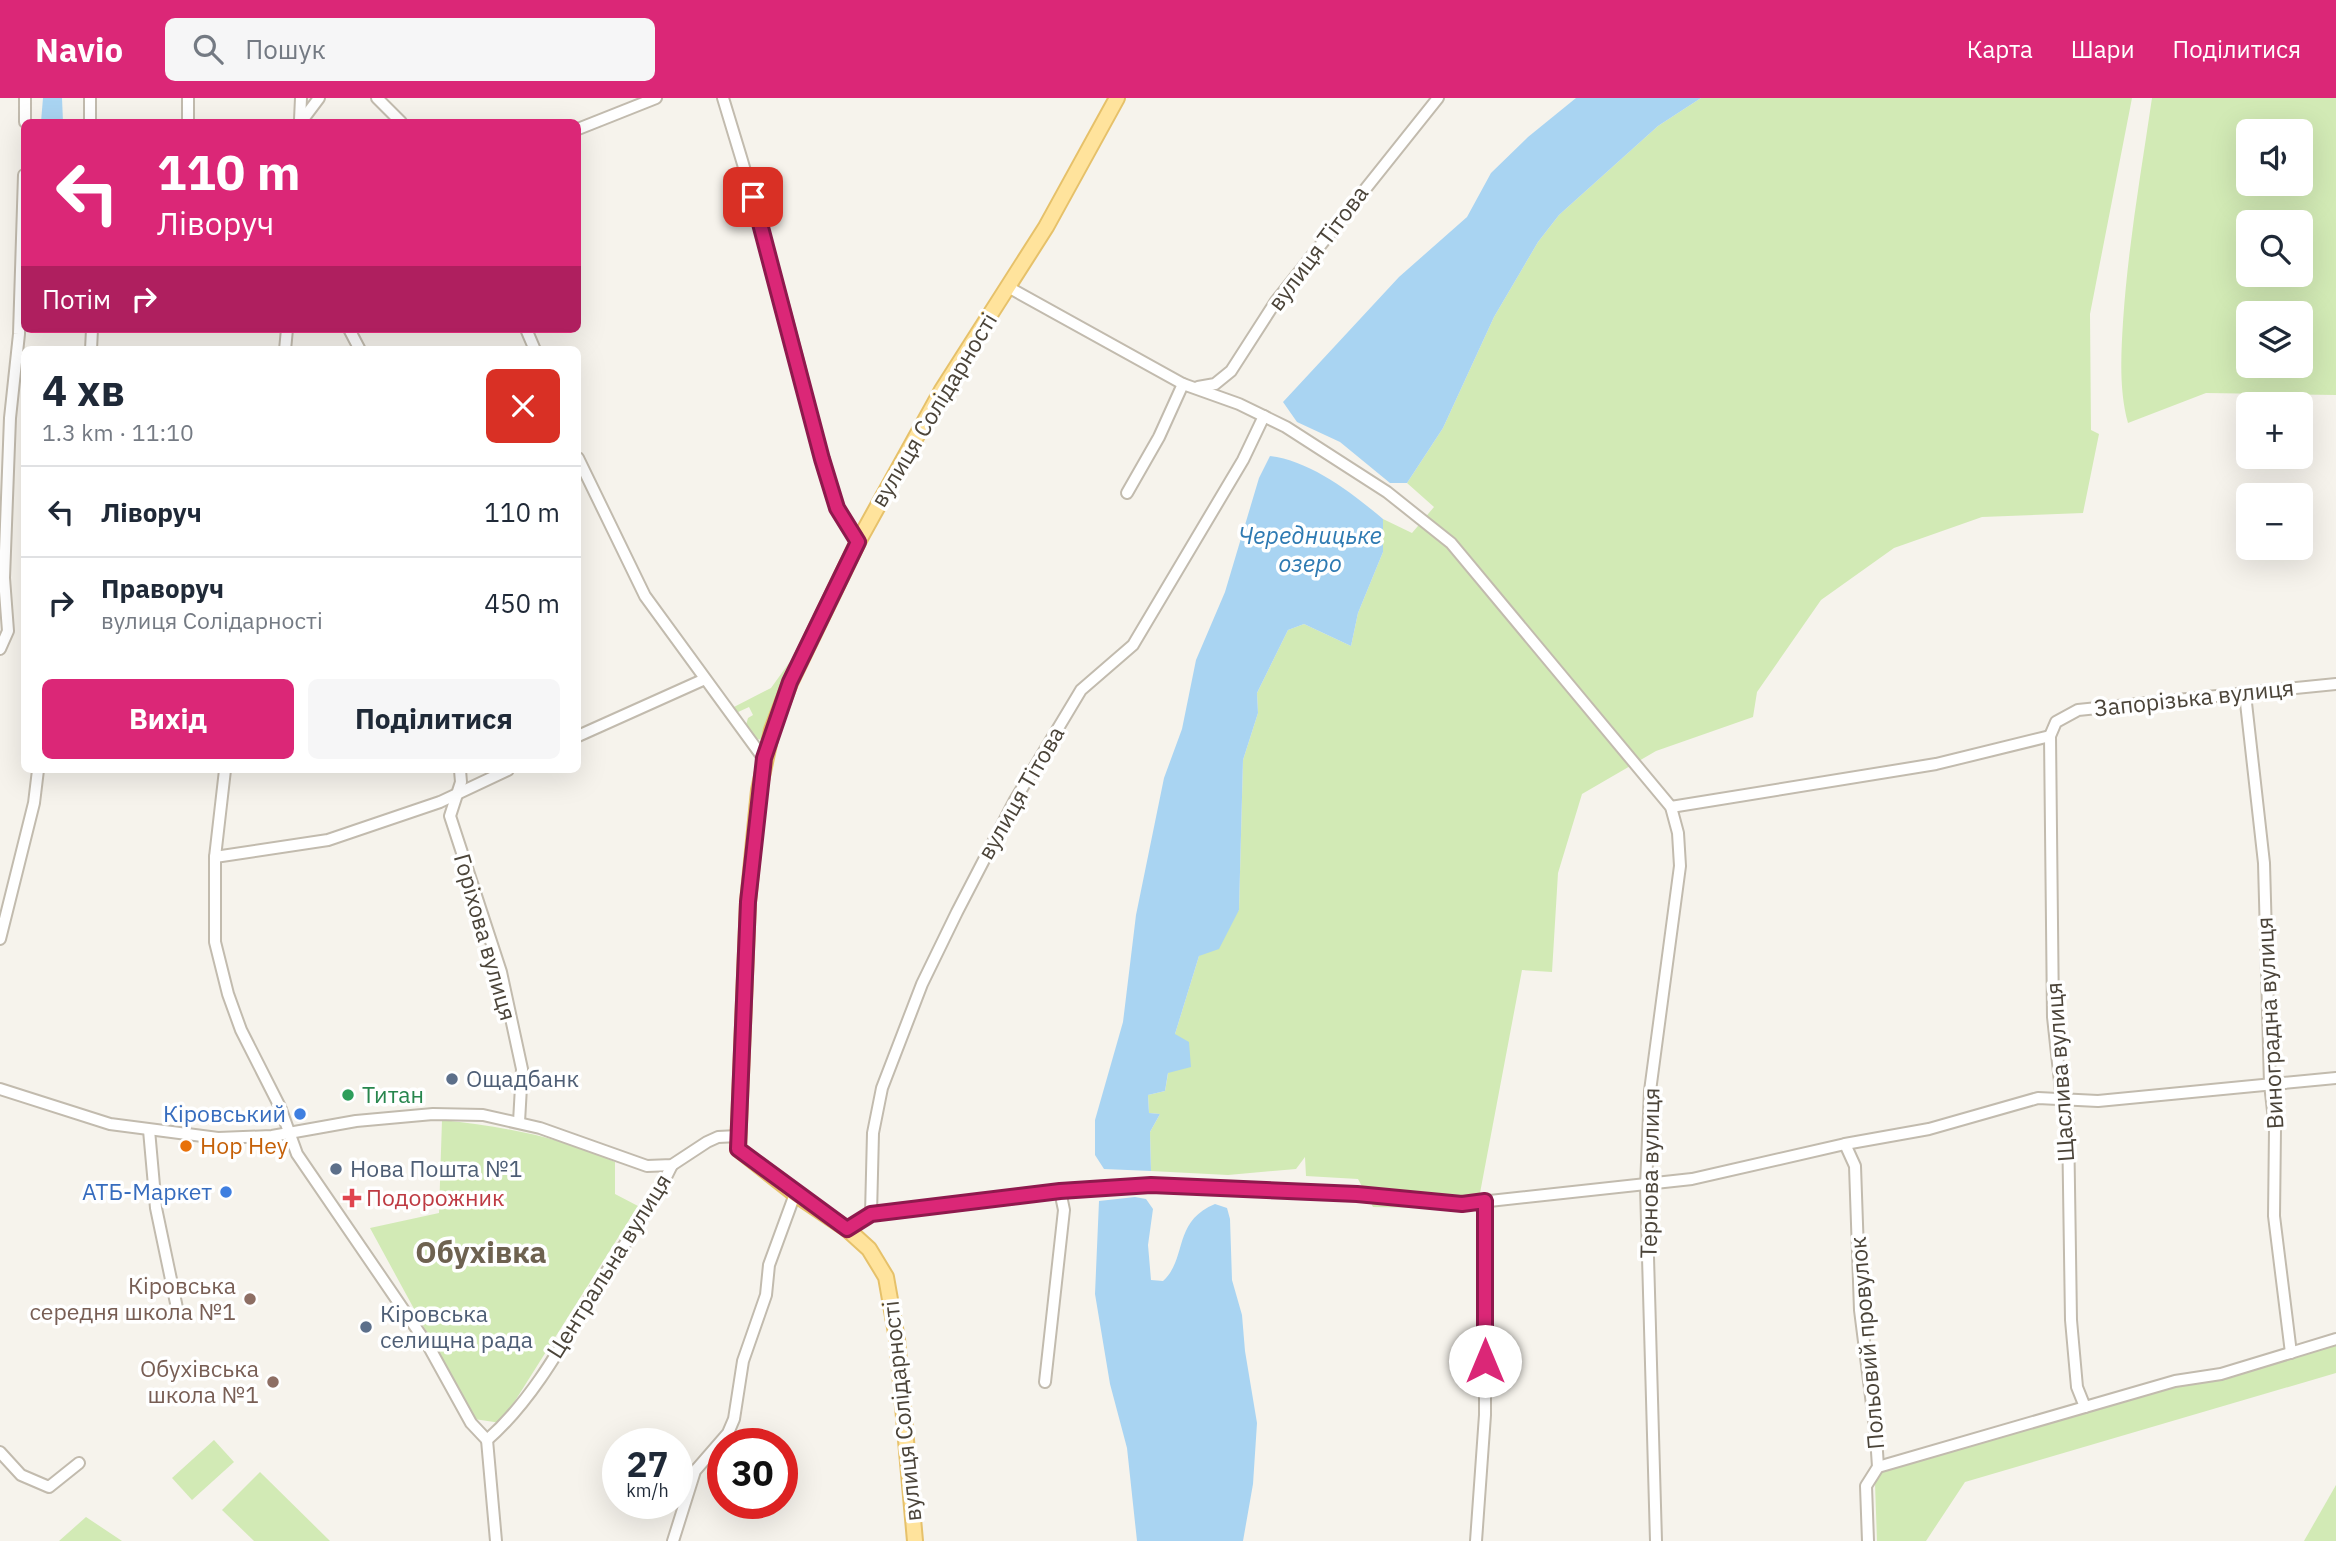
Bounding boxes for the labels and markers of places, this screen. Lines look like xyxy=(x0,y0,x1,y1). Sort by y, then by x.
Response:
pin xyxy=(723,167,783,227)
place label: Ощадбанк xyxy=(466,1063,579,1093)
marker: Ощадбанк xyxy=(444,1071,460,1087)
place label: Титан xyxy=(362,1079,424,1109)
marker: Титан xyxy=(340,1087,356,1103)
place label: Кіровський xyxy=(163,1098,286,1128)
marker: Кіровський xyxy=(292,1106,308,1122)
place label: Hop Hey xyxy=(200,1130,289,1160)
marker: Hop Hey xyxy=(178,1138,194,1154)
place label: Нова Пошта №1 xyxy=(350,1153,522,1183)
marker: Нова Пошта №1 xyxy=(328,1161,344,1177)
place label: АТБ-Маркет xyxy=(82,1176,212,1206)
place label: Подорожник xyxy=(366,1182,505,1212)
marker: АТБ-Маркет xyxy=(218,1184,234,1200)
marker: Подорожник xyxy=(344,1190,360,1206)
place label: Кіровська середня школа №1 xyxy=(29,1270,236,1326)
marker: Кіровська середня школа №1 xyxy=(242,1291,258,1307)
place label: Кіровська селищна рада xyxy=(380,1298,533,1354)
marker: Кіровська селищна рада xyxy=(358,1319,374,1335)
place label: Обухівська школа №1 xyxy=(140,1353,259,1409)
marker: Обухівська школа №1 xyxy=(265,1374,281,1390)

